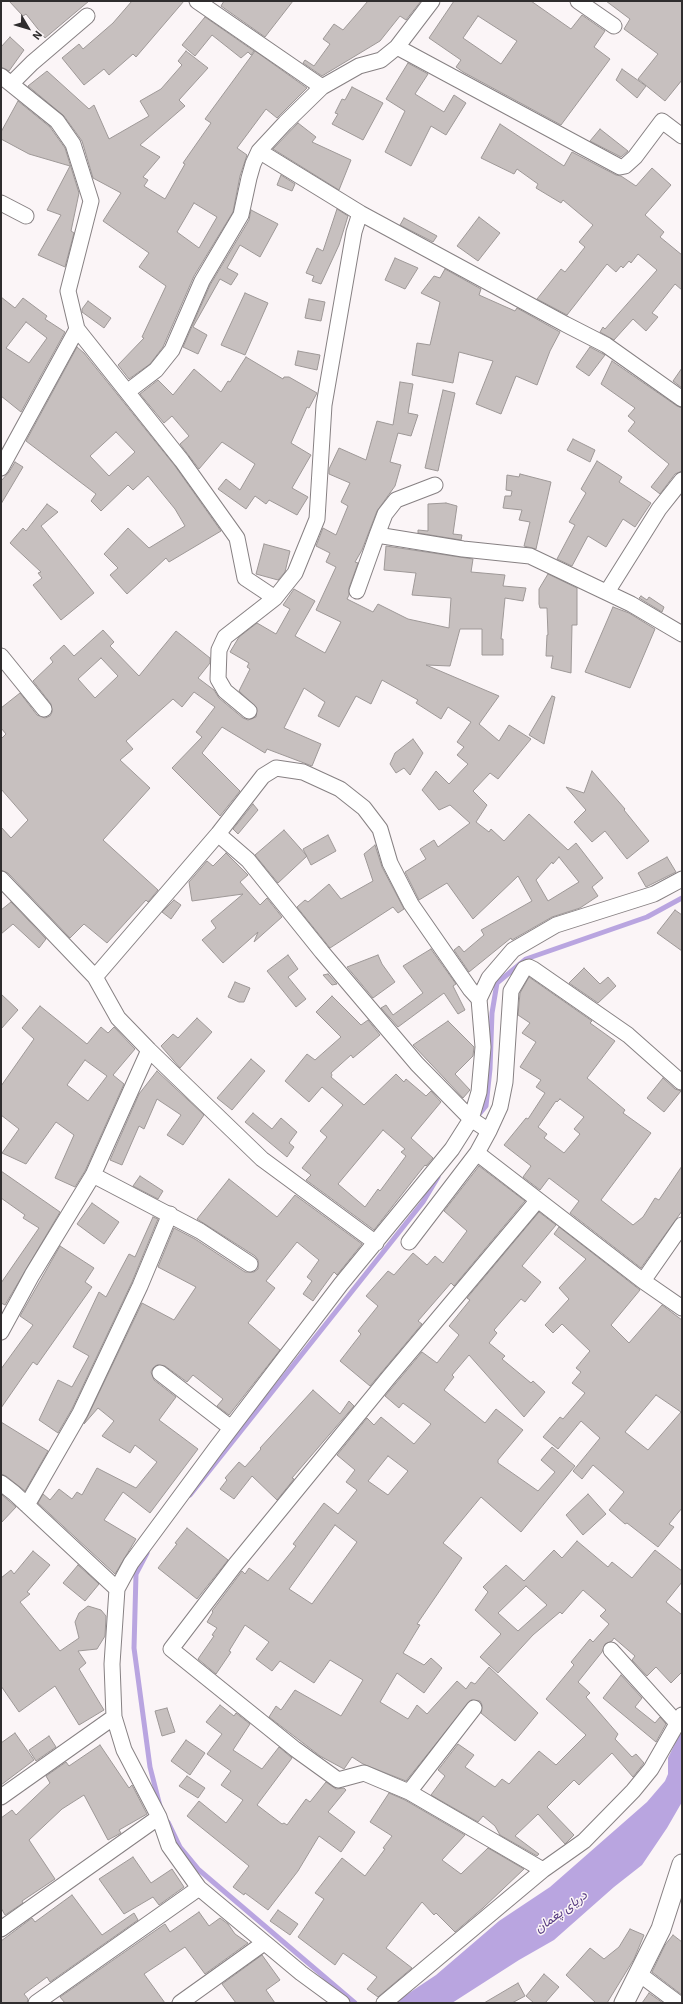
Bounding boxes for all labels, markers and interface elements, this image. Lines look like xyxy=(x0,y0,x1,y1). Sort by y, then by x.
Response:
north arrow xyxy=(8,8,48,48)
text: N xyxy=(29,28,45,43)
water label: دریای پغمان xyxy=(532,1888,590,1936)

